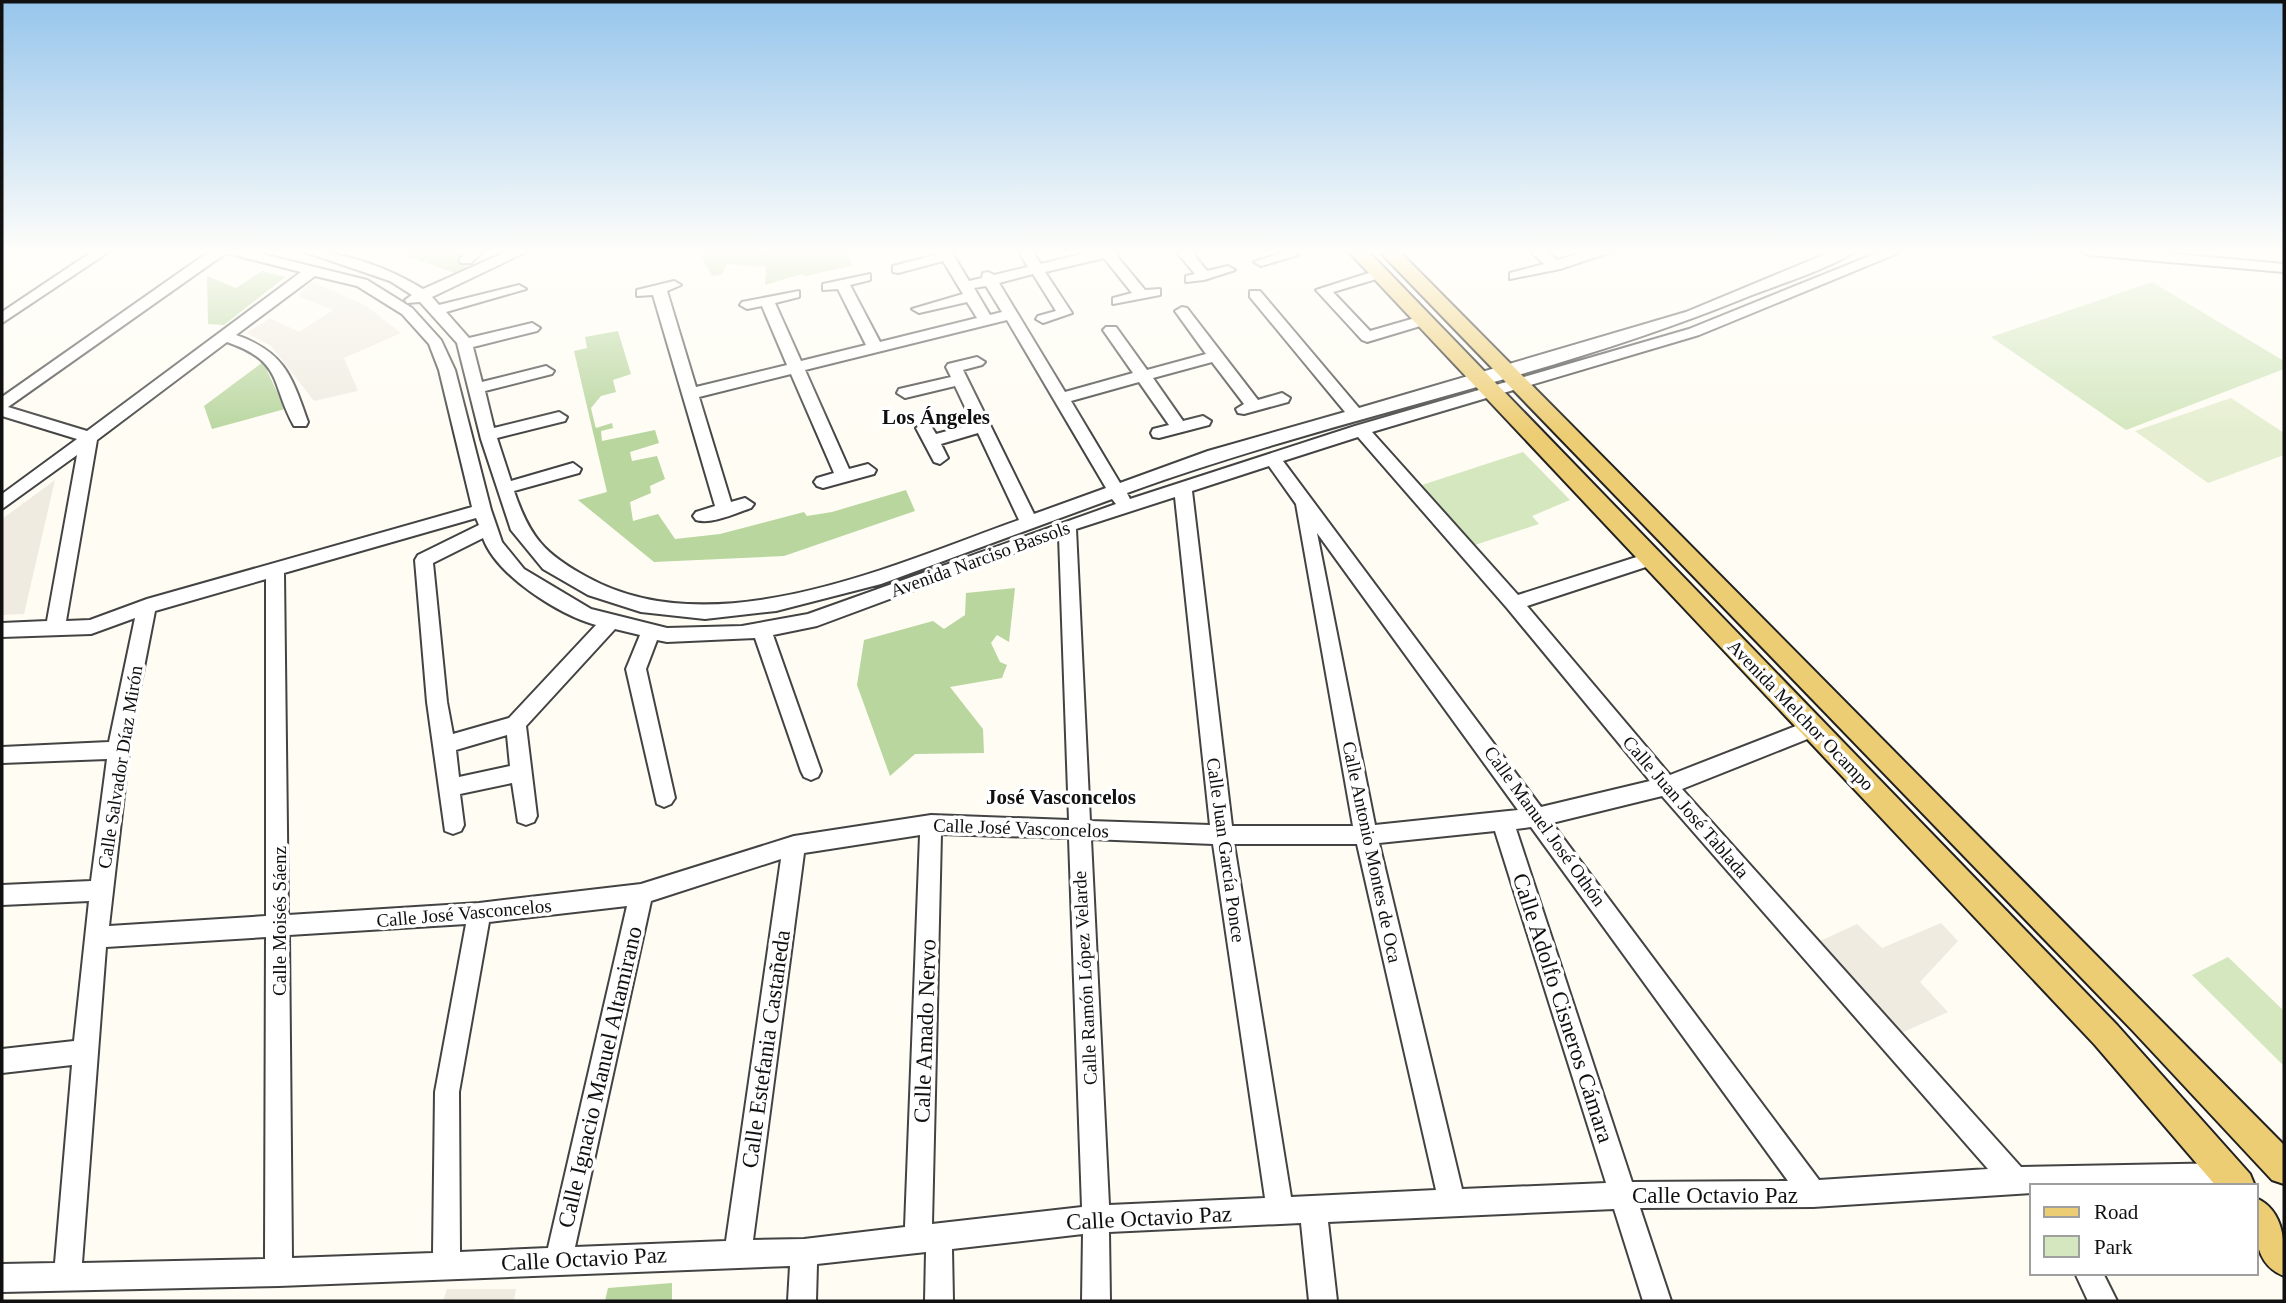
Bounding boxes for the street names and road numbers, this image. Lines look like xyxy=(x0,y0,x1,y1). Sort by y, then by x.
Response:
street label: Avenida Narciso Bassols xyxy=(887,517,1073,601)
street label: Avenida Melchor Ocampo xyxy=(1724,635,1878,795)
street label: Calle Salvador Díaz Mirón xyxy=(94,664,147,870)
street label: Calle Juan José Tablada xyxy=(1619,732,1754,883)
street label: Calle Antonio Montes de Oca xyxy=(1338,739,1406,965)
street label: Calle Manuel José Othón xyxy=(1480,742,1610,910)
street label: Calle Juan García Ponce xyxy=(1203,756,1249,944)
street label: Calle José Vasconcelos xyxy=(933,814,1109,842)
street label: Calle Moisés Sáenz xyxy=(269,846,290,996)
street label: Calle Ramón López Velarde xyxy=(1069,870,1101,1086)
street label: Calle Adolfo Cisneros Cámara xyxy=(1508,870,1618,1146)
street label: Calle José Vasconcelos xyxy=(375,895,553,931)
street label: Calle Ignacio Manuel Altamirano xyxy=(553,924,647,1230)
street label: Calle Estefania Castañeda xyxy=(737,928,795,1170)
street label: Calle Amado Nervo xyxy=(909,939,941,1123)
street label: Calle Octavio Paz xyxy=(1632,1183,1798,1208)
street label: Calle Octavio Paz xyxy=(1065,1201,1233,1235)
street label: Calle Octavio Paz xyxy=(500,1242,668,1276)

